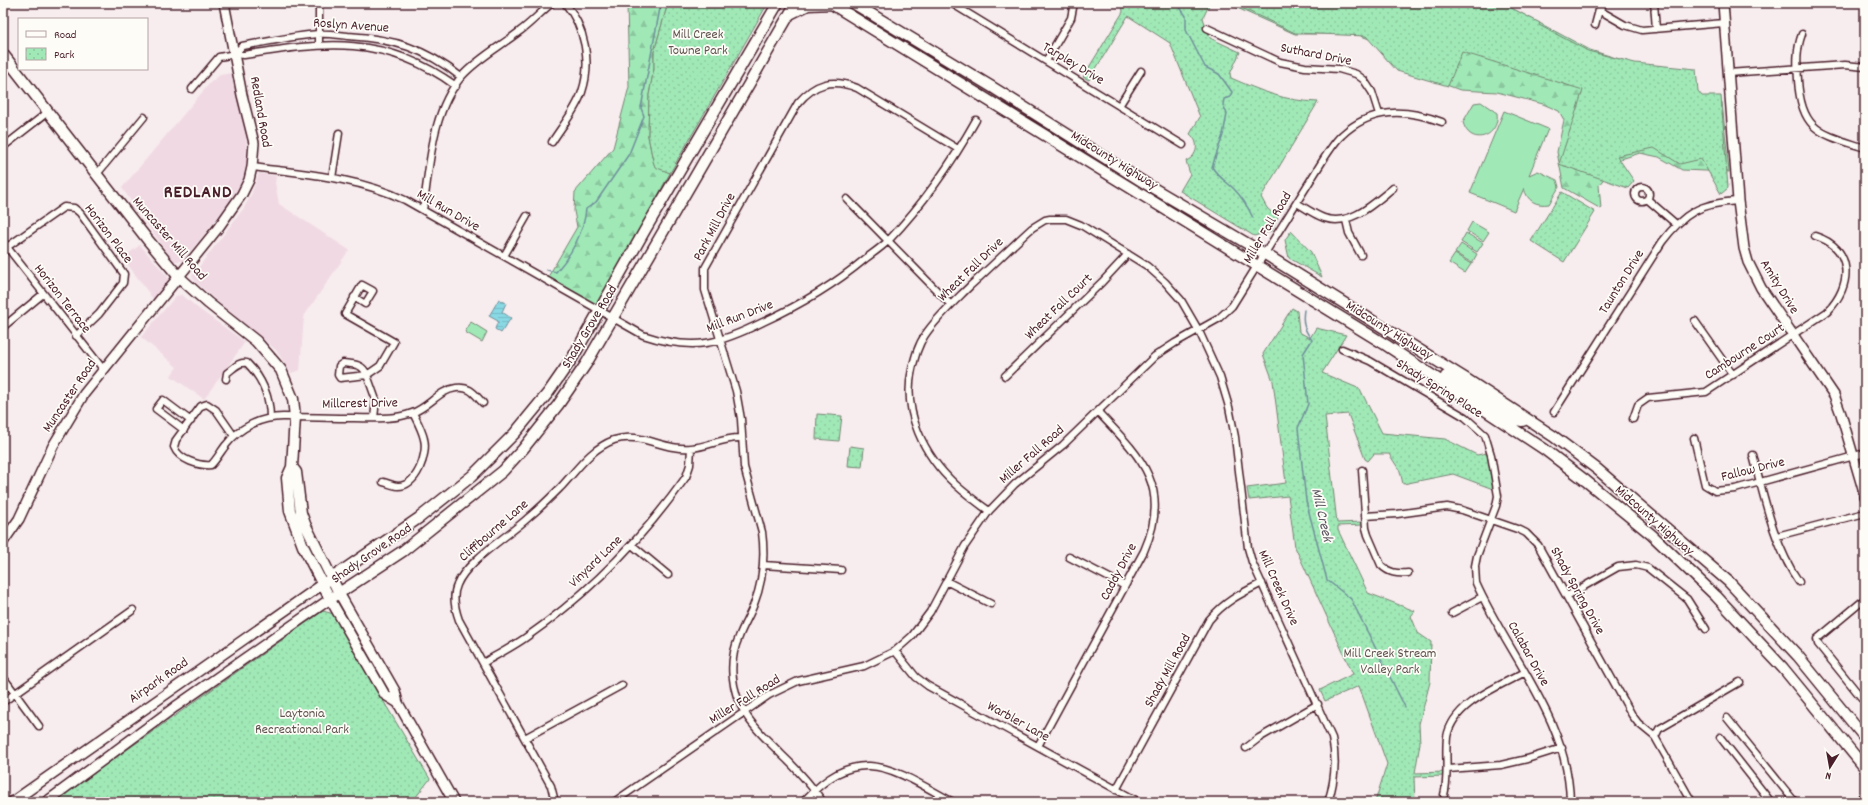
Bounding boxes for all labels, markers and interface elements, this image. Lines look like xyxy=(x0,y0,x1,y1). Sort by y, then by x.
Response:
street label: Roslyn Avenue xyxy=(312,13,390,39)
legend xyxy=(18,18,148,70)
park label: Mill Creek Towne Park xyxy=(668,25,728,61)
text: Road xyxy=(54,27,76,44)
street label: Tarpley Drive xyxy=(1038,38,1108,90)
street label: Suthard Drive xyxy=(1279,38,1353,72)
text: Park xyxy=(54,47,75,64)
street label: Redland Road xyxy=(244,75,276,149)
street label: Midcounty Highway xyxy=(1067,126,1162,196)
district label: REDLAND xyxy=(164,181,232,206)
street label: Mill Run Drive xyxy=(413,185,483,237)
street label: Miller Fall Road xyxy=(1239,188,1297,268)
street label: Park Mill Drive xyxy=(689,189,741,265)
street label: Muncaster Mill Road xyxy=(127,193,211,285)
street label: Horizon Place xyxy=(79,200,137,268)
street label: Wheat Fall Drive xyxy=(933,233,1009,307)
street label: Taunton Drive xyxy=(1594,246,1650,318)
street label: Amity Drive xyxy=(1754,256,1804,318)
street label: Horizon Terrace xyxy=(29,260,95,338)
street label: Wheat Fall Court xyxy=(1020,269,1098,345)
street label: Shady Grove Road xyxy=(557,281,623,373)
street label: Mill Run Drive xyxy=(704,295,776,339)
street label: Midcounty Highway xyxy=(1342,296,1437,366)
street label: Cambourne Court xyxy=(1701,319,1789,385)
street label: Shady Spring Place xyxy=(1392,354,1486,424)
street label: Muncaster Road xyxy=(38,355,102,437)
street label: Millcrest Drive xyxy=(322,393,398,415)
street label: Miller Fall Road xyxy=(995,421,1069,489)
street label: Fallow Drive xyxy=(1719,452,1787,488)
street label: Midcounty Highway xyxy=(1610,481,1698,561)
water label: Mill Creek xyxy=(1304,486,1338,546)
street label: Cliffbourne Lane xyxy=(455,495,533,567)
street label: Shady Grove Road xyxy=(328,519,416,589)
street label: Vinyard Lane xyxy=(565,531,627,593)
street label: Caddy Drive xyxy=(1096,540,1142,604)
street label: Shady Spring Drive xyxy=(1545,543,1609,639)
street label: Mill Creek Drive xyxy=(1252,547,1304,629)
street label: Calabar Drive xyxy=(1502,618,1554,690)
street label: Shady Mill Road xyxy=(1140,631,1196,711)
park label: Mill Creek Stream Valley Park xyxy=(1344,644,1436,680)
street label: Airpark Road xyxy=(125,653,193,709)
street label: Miller Fall Road xyxy=(705,670,785,730)
street label: Warbler Lane xyxy=(983,697,1053,747)
park label: Laytonia Recreational Park xyxy=(255,704,349,740)
north arrow xyxy=(1810,747,1850,787)
text: N xyxy=(1824,766,1833,783)

